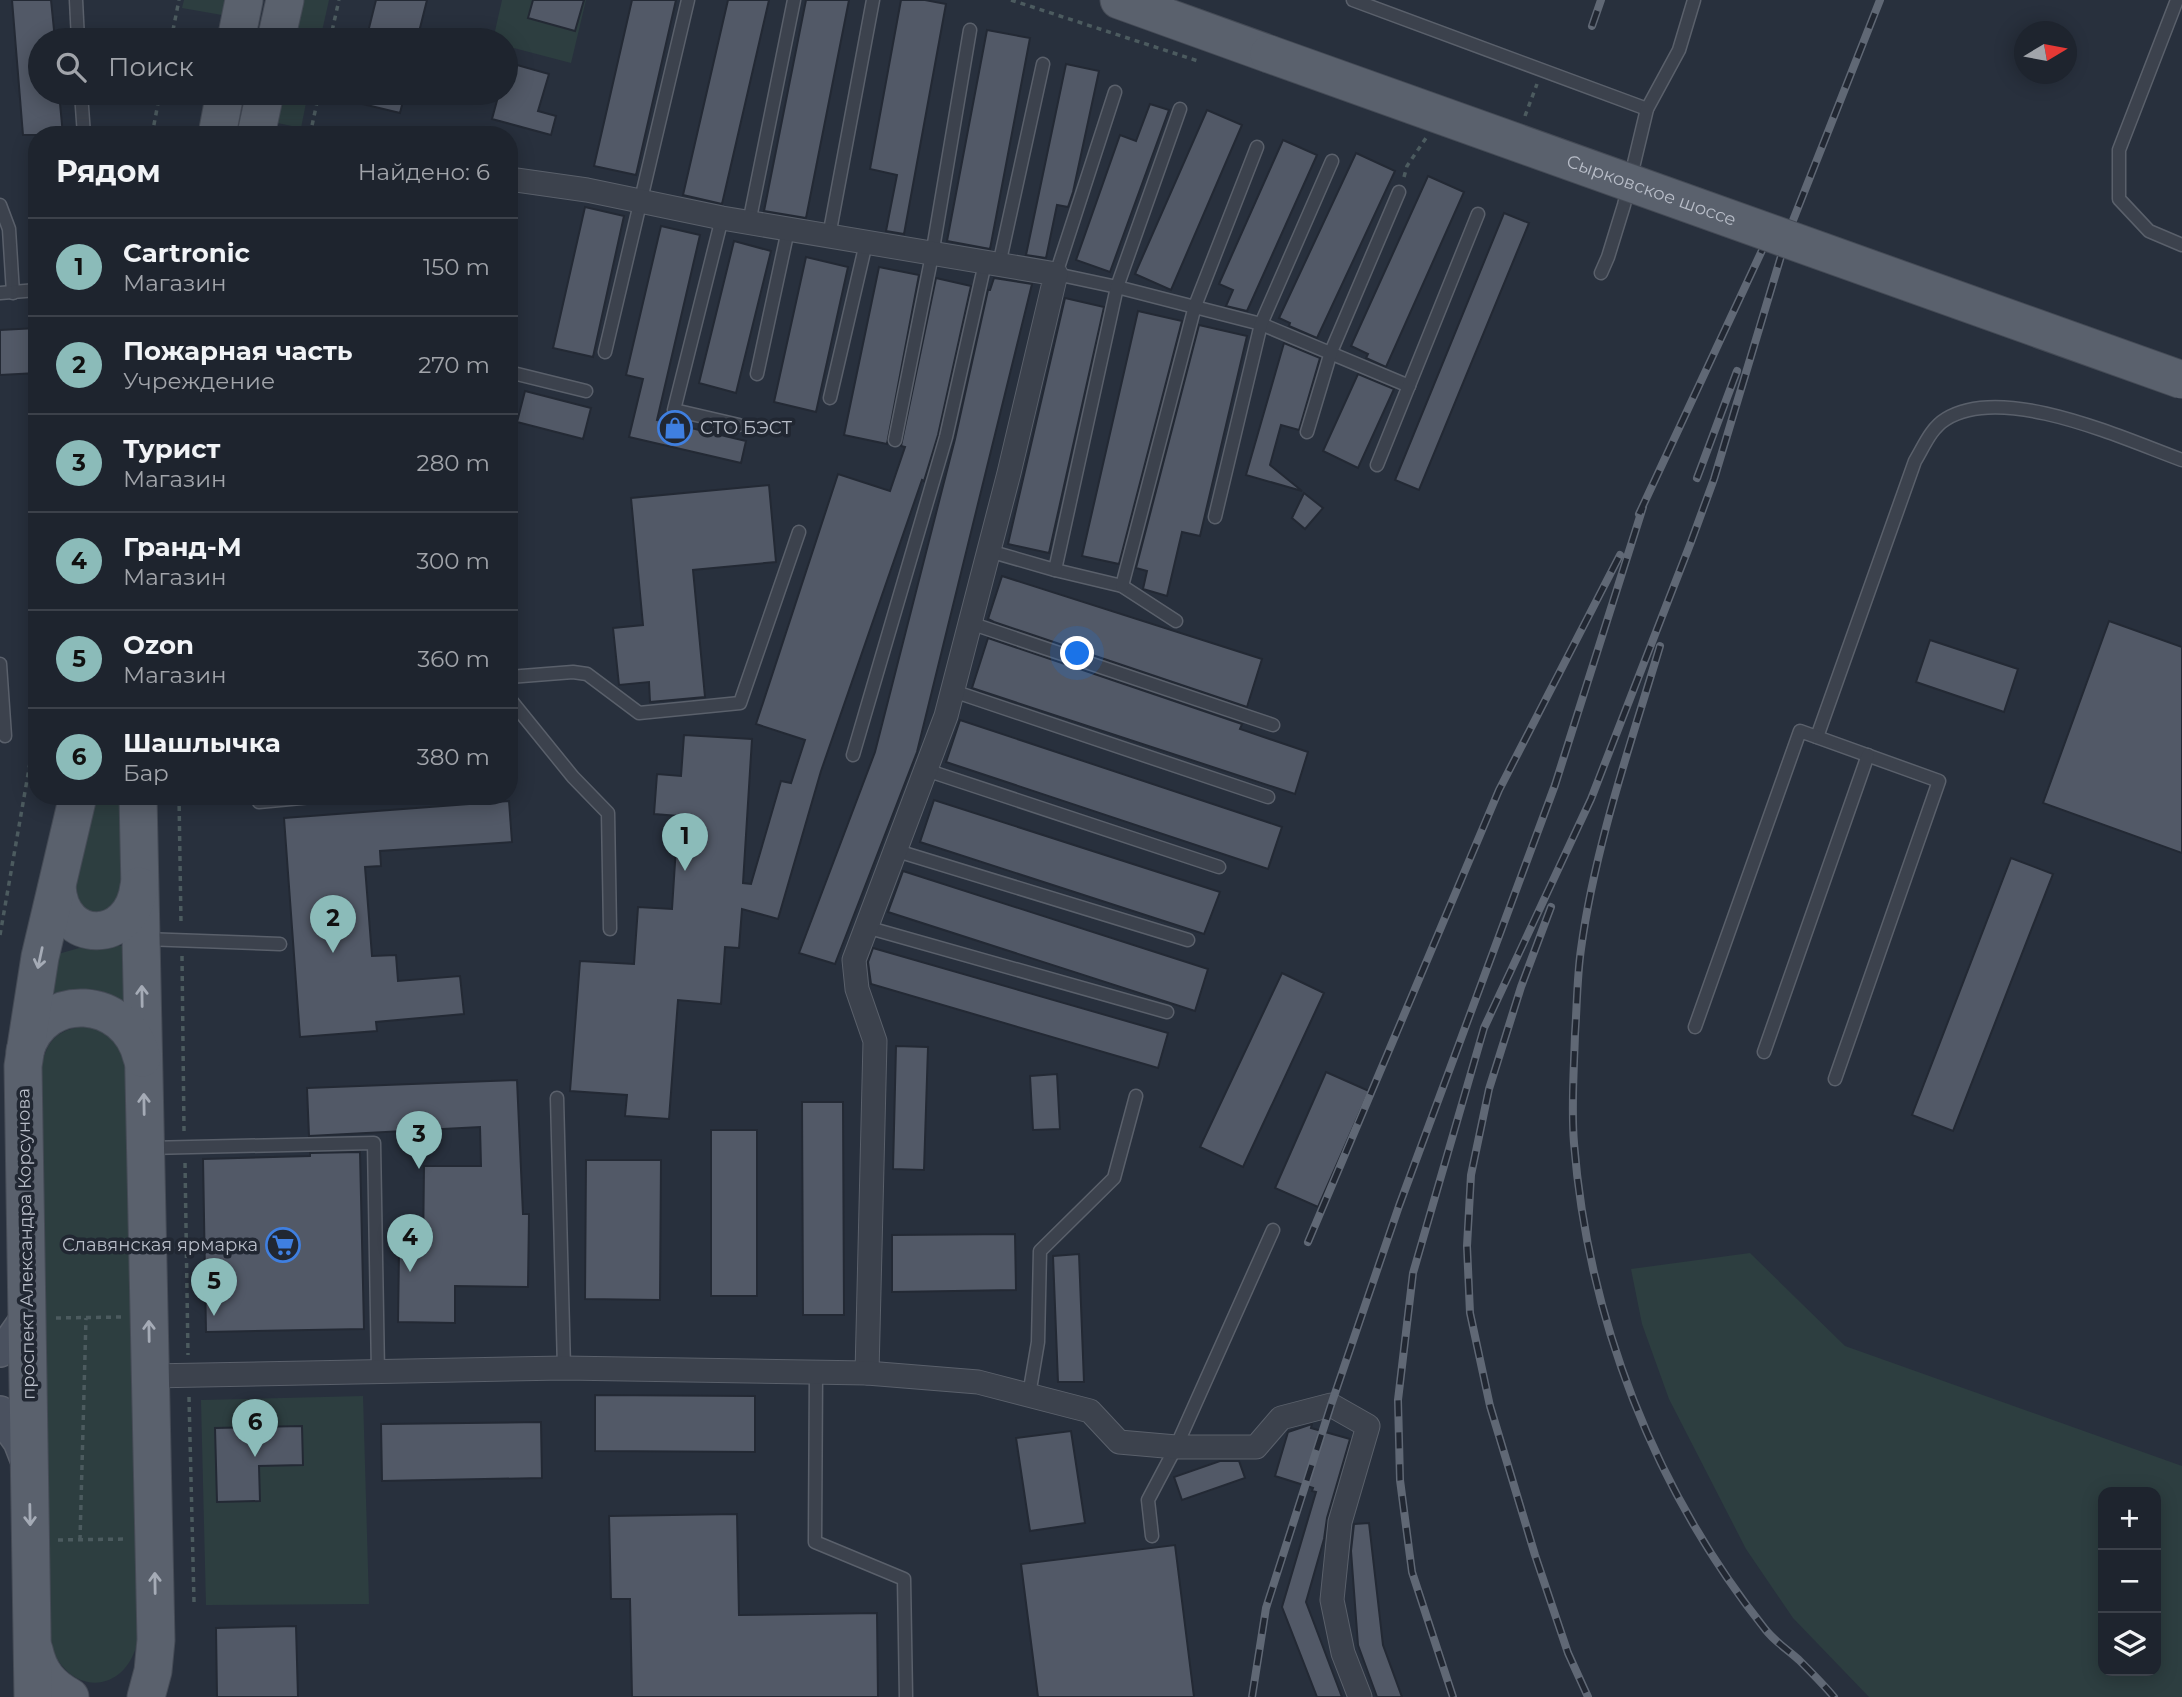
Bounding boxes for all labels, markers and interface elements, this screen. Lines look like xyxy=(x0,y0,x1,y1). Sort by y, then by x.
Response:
north arrow xyxy=(2014,21,2077,84)
search box xyxy=(28,28,518,105)
icon: search xyxy=(52,48,90,86)
text: Поиск xyxy=(108,51,194,83)
street label: Сырковское шоссе xyxy=(1563,150,1739,231)
text: Рядом xyxy=(56,153,161,190)
text: Найдено: 6 xyxy=(358,158,490,186)
text: Cartronic xyxy=(123,237,250,269)
text: 1 xyxy=(74,253,84,281)
text: 150 m xyxy=(423,253,490,281)
text: Магазин xyxy=(123,269,227,297)
text: Пожарная часть xyxy=(123,335,353,367)
text: 2 xyxy=(72,351,86,379)
text: 270 m xyxy=(418,351,490,379)
text: Учреждение xyxy=(123,367,275,395)
shop icon: СТО БЭСТ xyxy=(656,409,694,447)
place label: СТО БЭСТ xyxy=(700,417,792,439)
text: Турист xyxy=(123,433,220,465)
text: 3 xyxy=(72,449,86,477)
text: 280 m xyxy=(417,449,490,477)
text: Магазин xyxy=(123,465,227,493)
text: Гранд-М xyxy=(123,531,242,563)
text: 4 xyxy=(71,547,87,575)
text: 300 m xyxy=(416,547,490,575)
text: Магазин xyxy=(123,563,227,591)
text: Ozon xyxy=(123,629,194,661)
your location xyxy=(1060,636,1094,670)
text: 5 xyxy=(72,645,86,673)
text: 360 m xyxy=(417,645,490,673)
text: Магазин xyxy=(123,661,227,689)
text: Шашлычка xyxy=(123,727,281,759)
text: 6 xyxy=(72,743,86,771)
text: 380 m xyxy=(417,743,490,771)
text: Бар xyxy=(123,759,169,787)
pin: 1 xyxy=(662,813,708,871)
pin: 2 xyxy=(310,895,356,953)
one-way arrow xyxy=(33,946,46,969)
one-way arrow xyxy=(135,985,149,1008)
street label: проспект Александра Корсунова xyxy=(12,1088,40,1400)
one-way arrow xyxy=(137,1093,151,1116)
pin: 3 xyxy=(396,1111,442,1169)
pin: 4 xyxy=(387,1214,433,1272)
supermarket icon: Славянская ярмарка xyxy=(264,1226,302,1264)
place label: Славянская ярмарка xyxy=(62,1234,258,1256)
pin: 5 xyxy=(191,1258,237,1316)
one-way arrow xyxy=(142,1320,156,1343)
pin: 6 xyxy=(232,1399,278,1457)
map controls xyxy=(2098,1487,2161,1676)
button: + xyxy=(2098,1487,2161,1550)
one-way arrow xyxy=(23,1504,37,1527)
button: − xyxy=(2098,1550,2161,1613)
one-way arrow xyxy=(148,1572,161,1595)
button: layers xyxy=(2098,1613,2161,1676)

